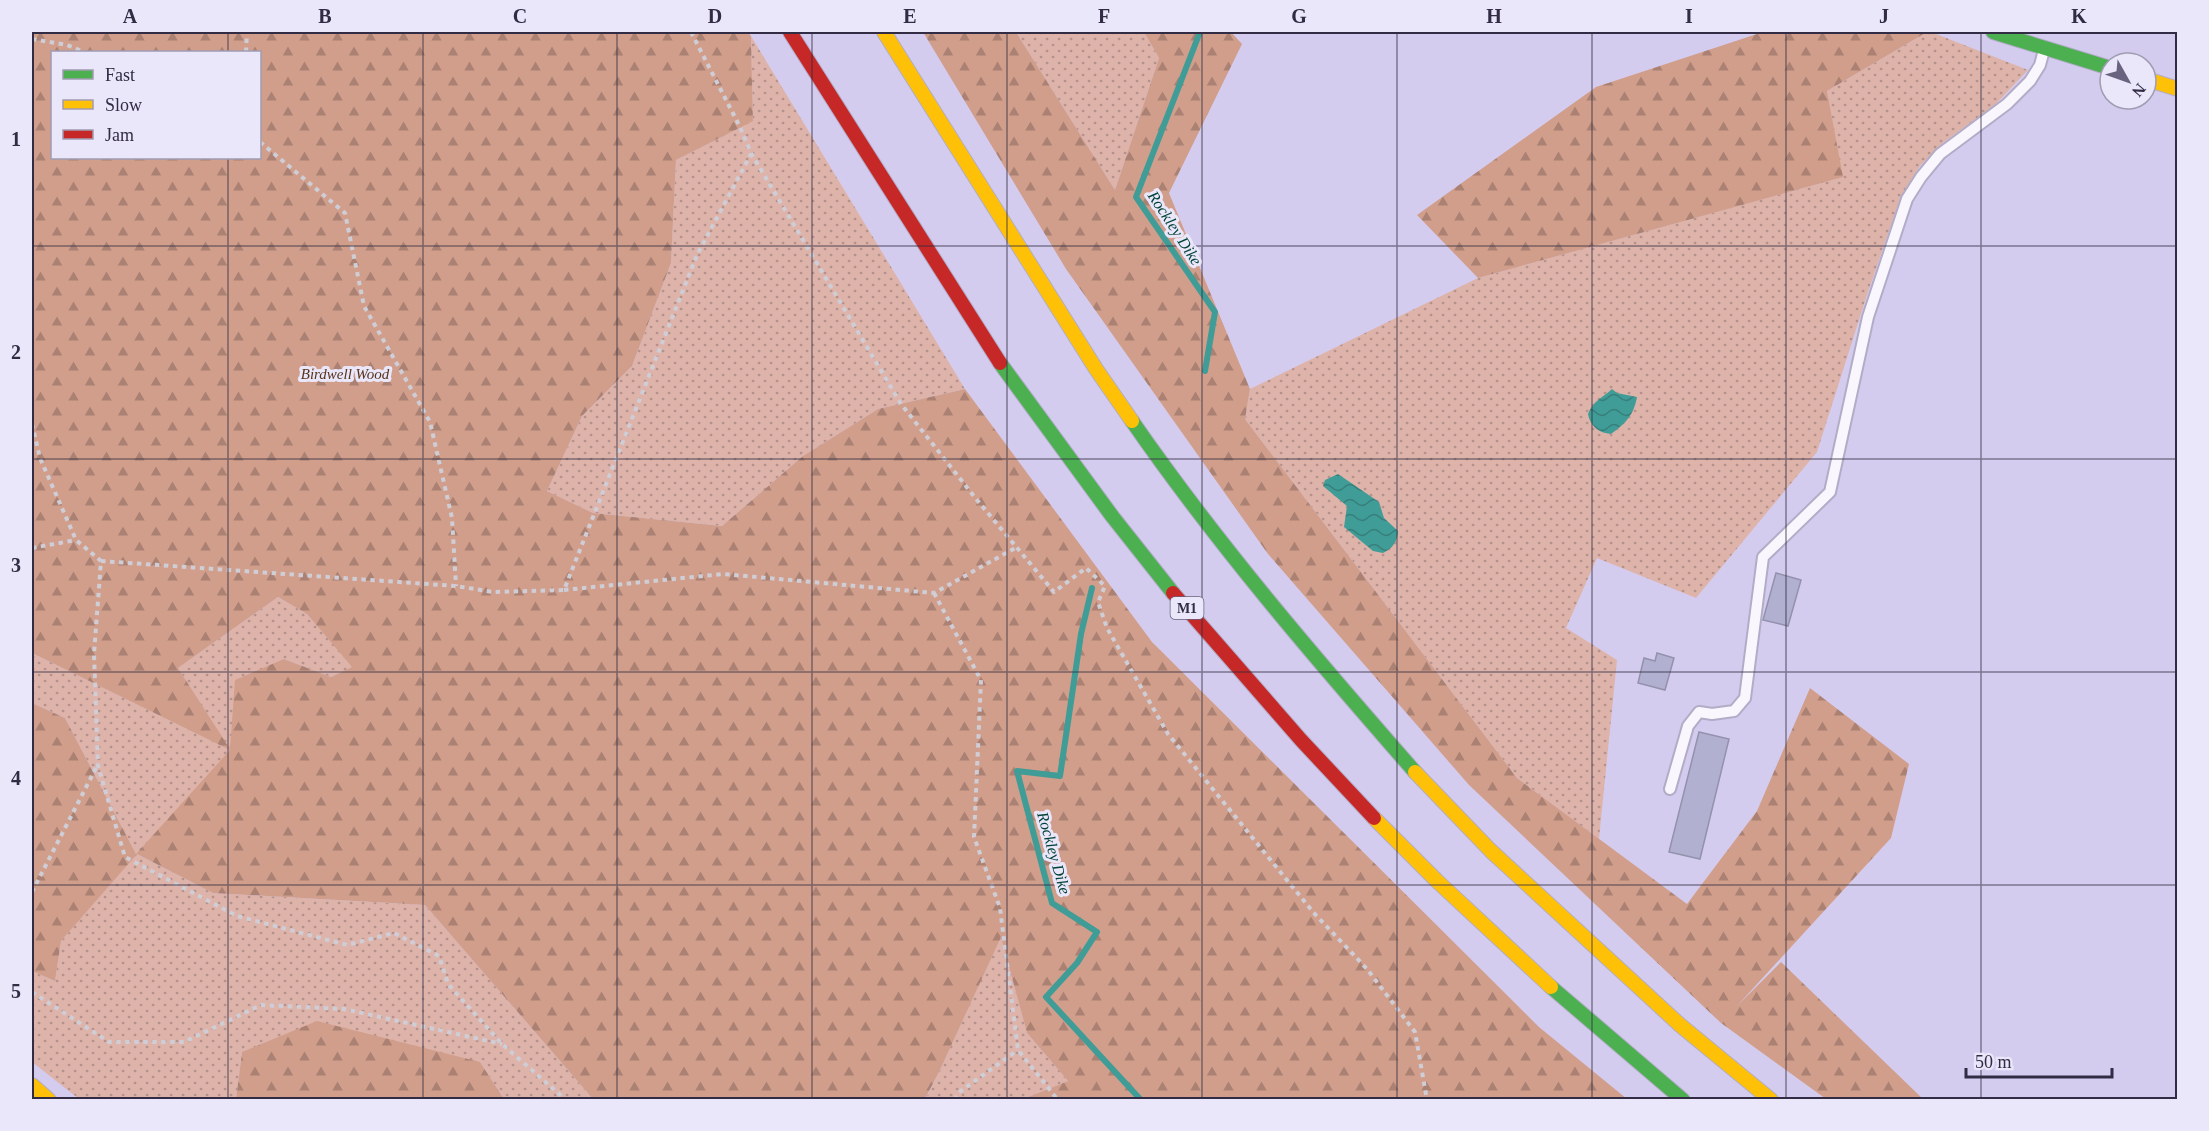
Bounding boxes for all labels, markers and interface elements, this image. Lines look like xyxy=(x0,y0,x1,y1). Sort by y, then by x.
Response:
text: A xyxy=(123,5,138,27)
text: B xyxy=(318,5,332,27)
text: C xyxy=(513,5,527,27)
text: D xyxy=(708,5,722,27)
text: E xyxy=(903,5,917,27)
text: F xyxy=(1098,5,1110,27)
text: G xyxy=(1291,5,1307,27)
text: H xyxy=(1486,5,1502,27)
text: I xyxy=(1685,5,1693,27)
text: J xyxy=(1879,5,1889,27)
text: K xyxy=(2071,5,2087,27)
legend xyxy=(51,51,261,159)
north arrow xyxy=(2098,51,2158,111)
text: Fast xyxy=(105,65,135,85)
text: N xyxy=(2129,80,2149,101)
text: Slow xyxy=(105,95,142,115)
text: Jam xyxy=(105,125,134,145)
text: 1 xyxy=(11,128,21,150)
water label: Rockley Dike xyxy=(1143,187,1205,269)
text: 2 xyxy=(11,341,21,363)
park label: Birdwell Wood xyxy=(301,366,390,382)
text: 3 xyxy=(11,554,21,576)
road number: M1 xyxy=(1170,597,1204,619)
text: 4 xyxy=(11,767,21,789)
water label: Rockley Dike xyxy=(1033,809,1074,896)
text: 5 xyxy=(11,980,21,1002)
scale bar xyxy=(1966,1041,2112,1079)
text: 50 m xyxy=(1975,1052,2012,1072)

